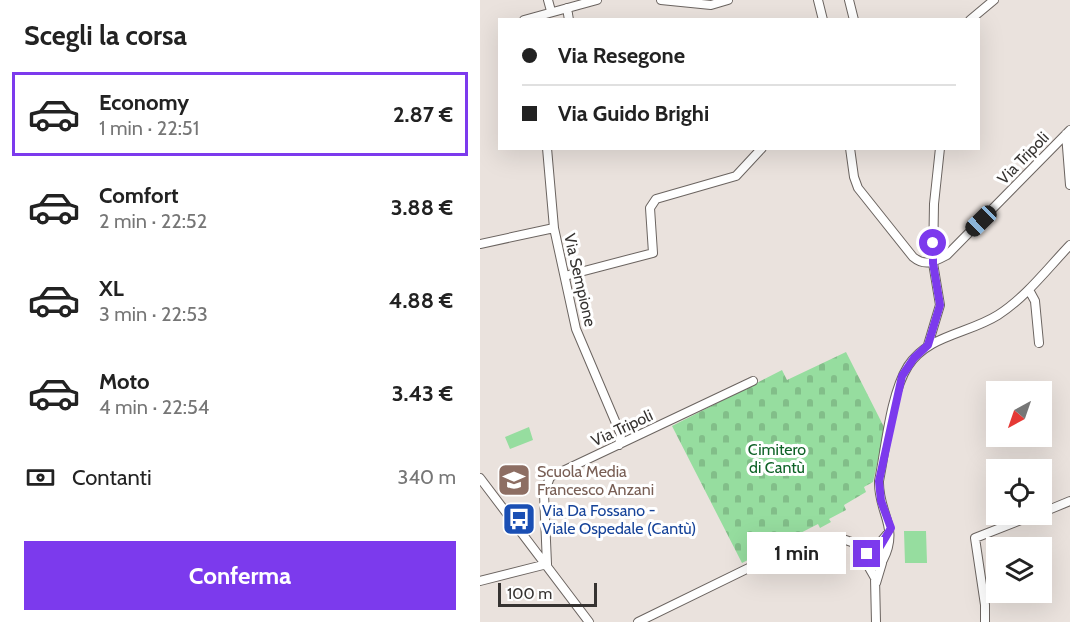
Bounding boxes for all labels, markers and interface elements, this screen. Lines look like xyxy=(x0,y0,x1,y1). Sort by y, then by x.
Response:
text: Scegli la corsa xyxy=(24,19,187,52)
text: Via Resegone xyxy=(558,42,685,69)
icon: car xyxy=(27,87,81,141)
text: Economy xyxy=(99,89,189,116)
text: Via Guido Brighi xyxy=(558,100,709,127)
text: 2.87 € xyxy=(393,101,453,128)
text: 1 min · 22:51 xyxy=(99,116,199,140)
street label: Via Tripoli xyxy=(993,128,1053,188)
icon: car xyxy=(27,180,81,234)
text: Comfort xyxy=(99,182,178,209)
text: 3.88 € xyxy=(391,194,453,221)
car xyxy=(962,202,1000,240)
text: 2 min · 22:52 xyxy=(99,209,207,233)
route start xyxy=(919,229,946,256)
street label: Via Sempione xyxy=(560,232,600,328)
icon: car xyxy=(27,273,81,327)
text: XL xyxy=(99,275,124,302)
text: 4.88 € xyxy=(389,287,453,314)
text: 3 min · 22:53 xyxy=(99,302,208,326)
icon: car xyxy=(27,366,81,420)
text: Moto xyxy=(99,368,150,395)
text: 3.43 € xyxy=(392,380,453,407)
north arrow xyxy=(986,381,1052,447)
map controls xyxy=(986,381,1052,603)
text: 4 min · 22:54 xyxy=(99,395,209,419)
street label: Via Tripoli xyxy=(588,406,656,450)
park label: Cimitero di Cantù xyxy=(748,440,806,477)
button: locate xyxy=(986,459,1052,525)
icon: cash xyxy=(24,461,57,494)
school or university icon: Scuola Media Francesco Anzani xyxy=(496,462,532,498)
place label: Scuola Media Francesco Anzani xyxy=(537,462,654,499)
text: Contanti xyxy=(72,464,152,491)
text: 340 m xyxy=(398,465,456,489)
bus stop icon: Via Da Fossano - Viale Ospedale (Cantù) xyxy=(501,501,537,537)
place label: Via Da Fossano - Viale Ospedale (Cantù) xyxy=(542,501,696,538)
callout: 1 min xyxy=(747,533,846,575)
button: layers xyxy=(986,537,1052,603)
route end xyxy=(853,540,880,567)
button: Conferma xyxy=(24,541,456,610)
text: 1 min xyxy=(774,541,819,565)
scale bar xyxy=(498,580,597,608)
text: 100 m xyxy=(507,584,552,603)

